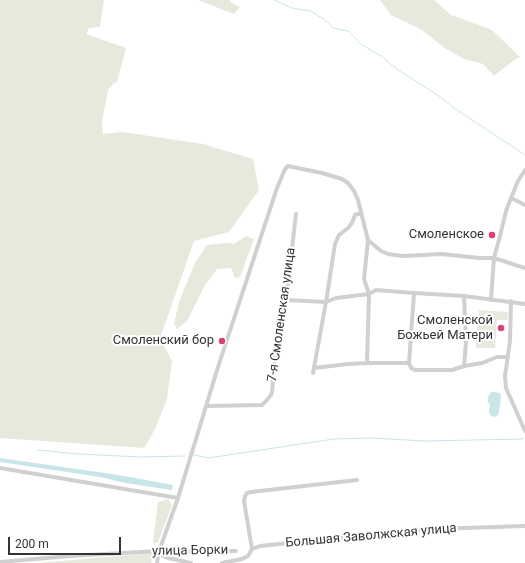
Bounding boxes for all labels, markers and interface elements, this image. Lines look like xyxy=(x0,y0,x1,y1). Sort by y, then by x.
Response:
place label: Смоленское xyxy=(409,227,484,243)
marker: Смоленское xyxy=(487,230,497,240)
street label: 7-я Смоленская улица xyxy=(265,247,299,383)
place label: Смоленской Божьей Матери xyxy=(397,313,493,344)
marker: Смоленской Божьей Матери xyxy=(496,323,506,333)
place label: Смоленский бор xyxy=(113,333,214,349)
marker: Смоленский бор xyxy=(217,336,227,346)
street label: Большая Заволжская улица xyxy=(285,521,457,551)
scale bar xyxy=(10,529,123,555)
text: 200 m xyxy=(15,537,49,551)
street label: улица Борки xyxy=(152,543,228,559)

